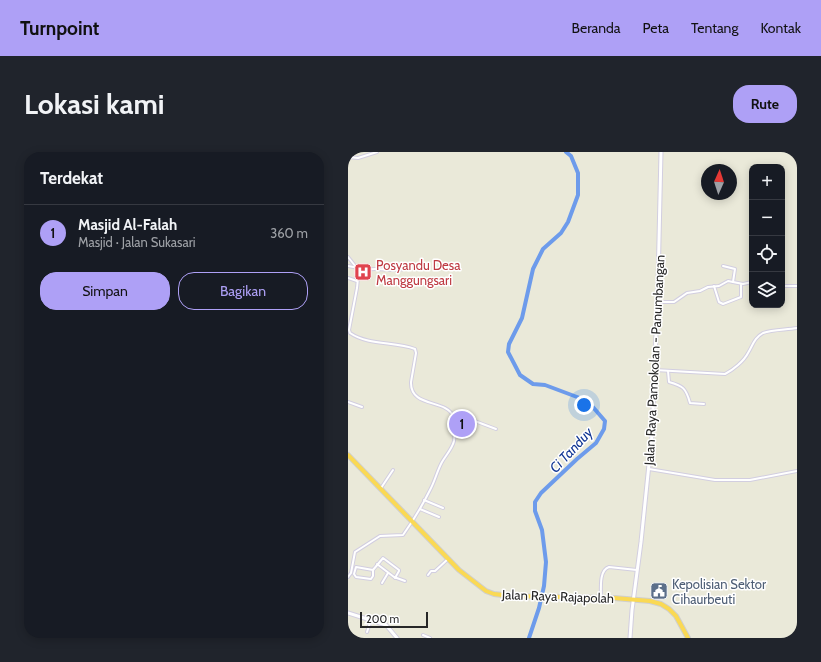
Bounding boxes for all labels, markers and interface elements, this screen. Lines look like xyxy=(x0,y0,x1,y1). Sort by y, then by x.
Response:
text: Turnpoint xyxy=(20,17,99,40)
text: Beranda xyxy=(572,19,621,37)
text: Peta xyxy=(643,19,669,37)
text: Tentang xyxy=(691,19,738,37)
text: Kontak xyxy=(760,19,801,37)
button: Rute xyxy=(733,85,797,123)
text: Lokasi kami xyxy=(24,87,164,121)
north arrow xyxy=(701,164,737,200)
map controls xyxy=(749,164,785,308)
button: + xyxy=(749,164,785,200)
text: Terdekat xyxy=(40,168,103,188)
button: − xyxy=(749,200,785,236)
text: Masjid Al-Falah xyxy=(78,216,177,234)
text: 1 xyxy=(51,225,55,241)
text: 360 m xyxy=(270,225,308,241)
text: Masjid · Jalan Sukasari xyxy=(78,234,196,250)
button: locate xyxy=(749,236,785,272)
street label: Jalan Raya Pamokolan - Panumbangan xyxy=(640,254,668,467)
place label: Posyandu Desa Manggungsari xyxy=(376,257,461,288)
hospital icon: Posyandu Desa Manggungsari xyxy=(353,262,373,282)
button: Simpan xyxy=(40,272,170,310)
button: Bagikan xyxy=(178,272,308,310)
button: layers xyxy=(749,272,785,308)
your location xyxy=(574,395,594,415)
pin: 1 xyxy=(449,409,475,439)
water label: Ci Tanduy xyxy=(545,423,597,477)
place label: Kepolisian Sektor Cihaurbeuti xyxy=(672,576,767,607)
public building icon: Kepolisian Sektor Cihaurbeuti xyxy=(649,581,669,601)
street label: Jalan Raya Rajapolah xyxy=(501,586,614,607)
scale bar xyxy=(360,610,428,629)
text: 200 m xyxy=(366,612,399,626)

